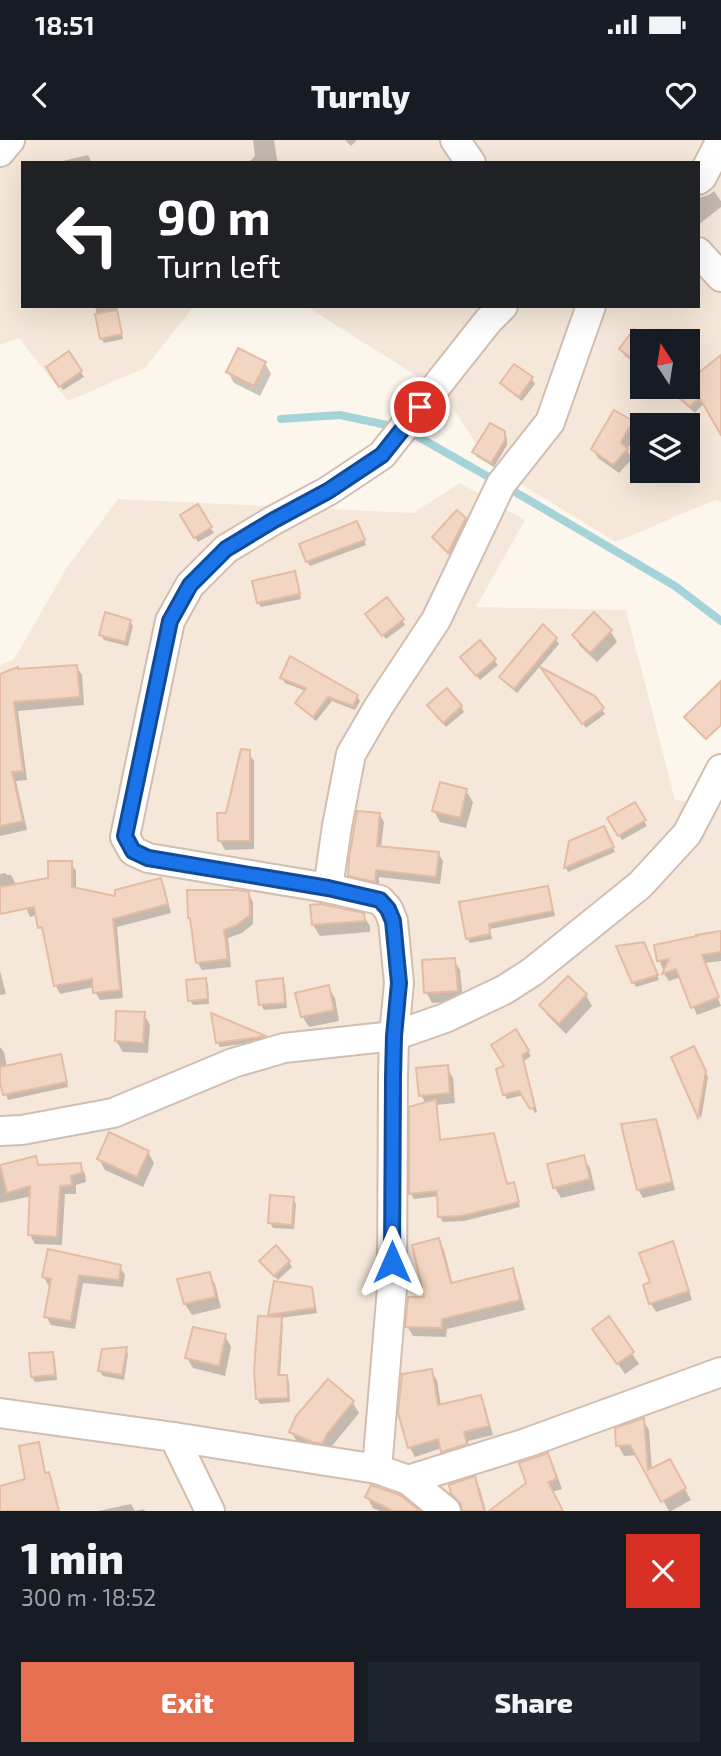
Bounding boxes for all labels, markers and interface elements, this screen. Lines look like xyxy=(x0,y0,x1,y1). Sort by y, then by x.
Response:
text: 18:51 xyxy=(35,9,95,40)
icon: back xyxy=(21,76,59,114)
text: Turnly xyxy=(311,76,410,114)
icon: heart xyxy=(662,76,700,114)
text: 90 m xyxy=(157,186,271,245)
icon: left xyxy=(42,189,133,280)
text: Turn left xyxy=(157,246,281,284)
north arrow xyxy=(630,329,700,399)
map controls xyxy=(630,329,700,483)
pin xyxy=(390,377,450,437)
icon: arrive xyxy=(401,388,439,426)
button: layers xyxy=(630,413,700,483)
position arrow xyxy=(355,1225,429,1299)
text: 1 min xyxy=(21,1532,124,1582)
button: close xyxy=(626,1534,700,1608)
text: 300 m · 18:52 xyxy=(21,1583,156,1611)
button: Exit xyxy=(21,1662,354,1742)
button: Share xyxy=(368,1662,700,1742)

